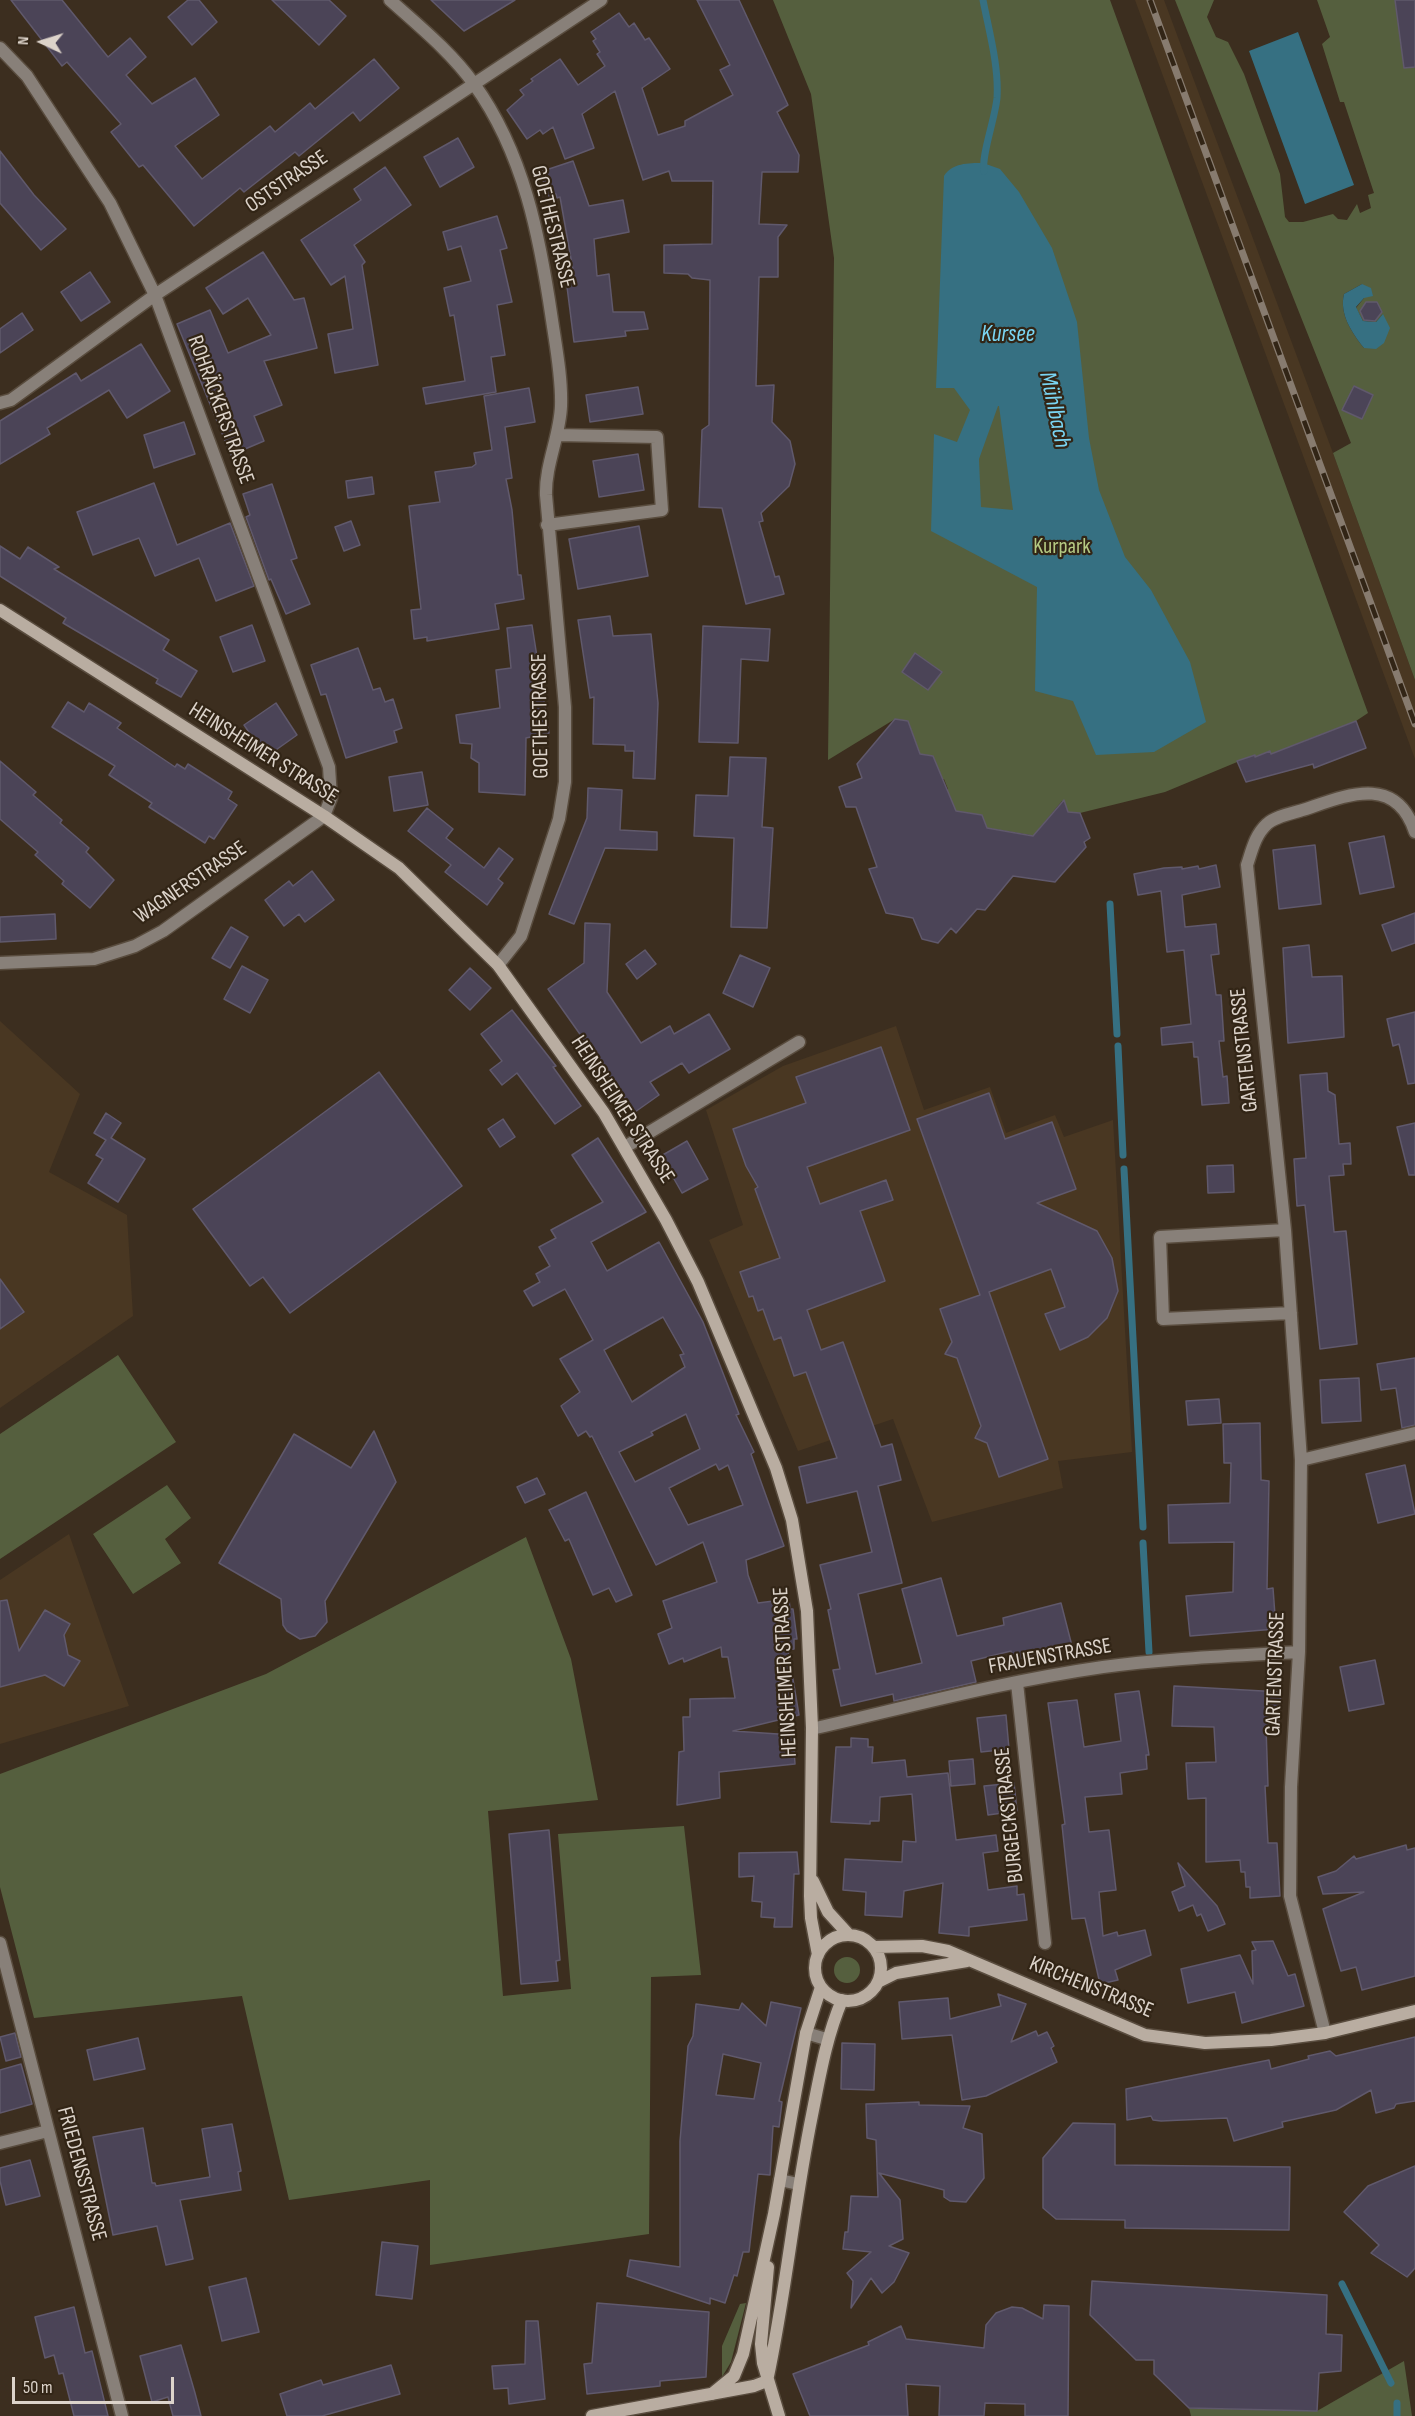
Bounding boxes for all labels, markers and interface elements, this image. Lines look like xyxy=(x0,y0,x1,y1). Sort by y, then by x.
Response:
north arrow xyxy=(12,12,72,72)
text: N xyxy=(14,36,33,46)
street label: OSTSTRASSE xyxy=(241,145,333,219)
street label: GOETHESTRASSE xyxy=(524,163,580,291)
water label: Kursee xyxy=(981,321,1035,349)
street label: ROHRÄCKERSTRASSE xyxy=(181,332,259,488)
water label: Mühlbach xyxy=(1032,369,1076,451)
park label: Kurpark xyxy=(1033,534,1091,560)
street label: GOETHESTRASSE xyxy=(527,653,555,779)
street label: HEINSHEIMER STRASSE xyxy=(184,698,342,810)
street label: WAGNERSTRASSE xyxy=(130,836,252,930)
street label: GARTENSTRASSE xyxy=(1225,987,1265,1113)
street label: HEINSHEIMER STRASSE xyxy=(564,1031,680,1189)
street label: HEINSHEIMER STRASSE xyxy=(768,1586,804,1758)
street label: GARTENSTRASSE xyxy=(1261,1611,1291,1737)
street label: FRAUENSTRASSE xyxy=(987,1633,1113,1681)
street label: BURGECKSTRASSE xyxy=(990,1746,1030,1884)
street label: KIRCHENSTRASSE xyxy=(1025,1951,1157,2025)
street label: FRIEDENSSTRASSE xyxy=(50,2104,112,2244)
scale bar xyxy=(15,2365,177,2403)
text: 50 m xyxy=(23,2377,53,2398)

